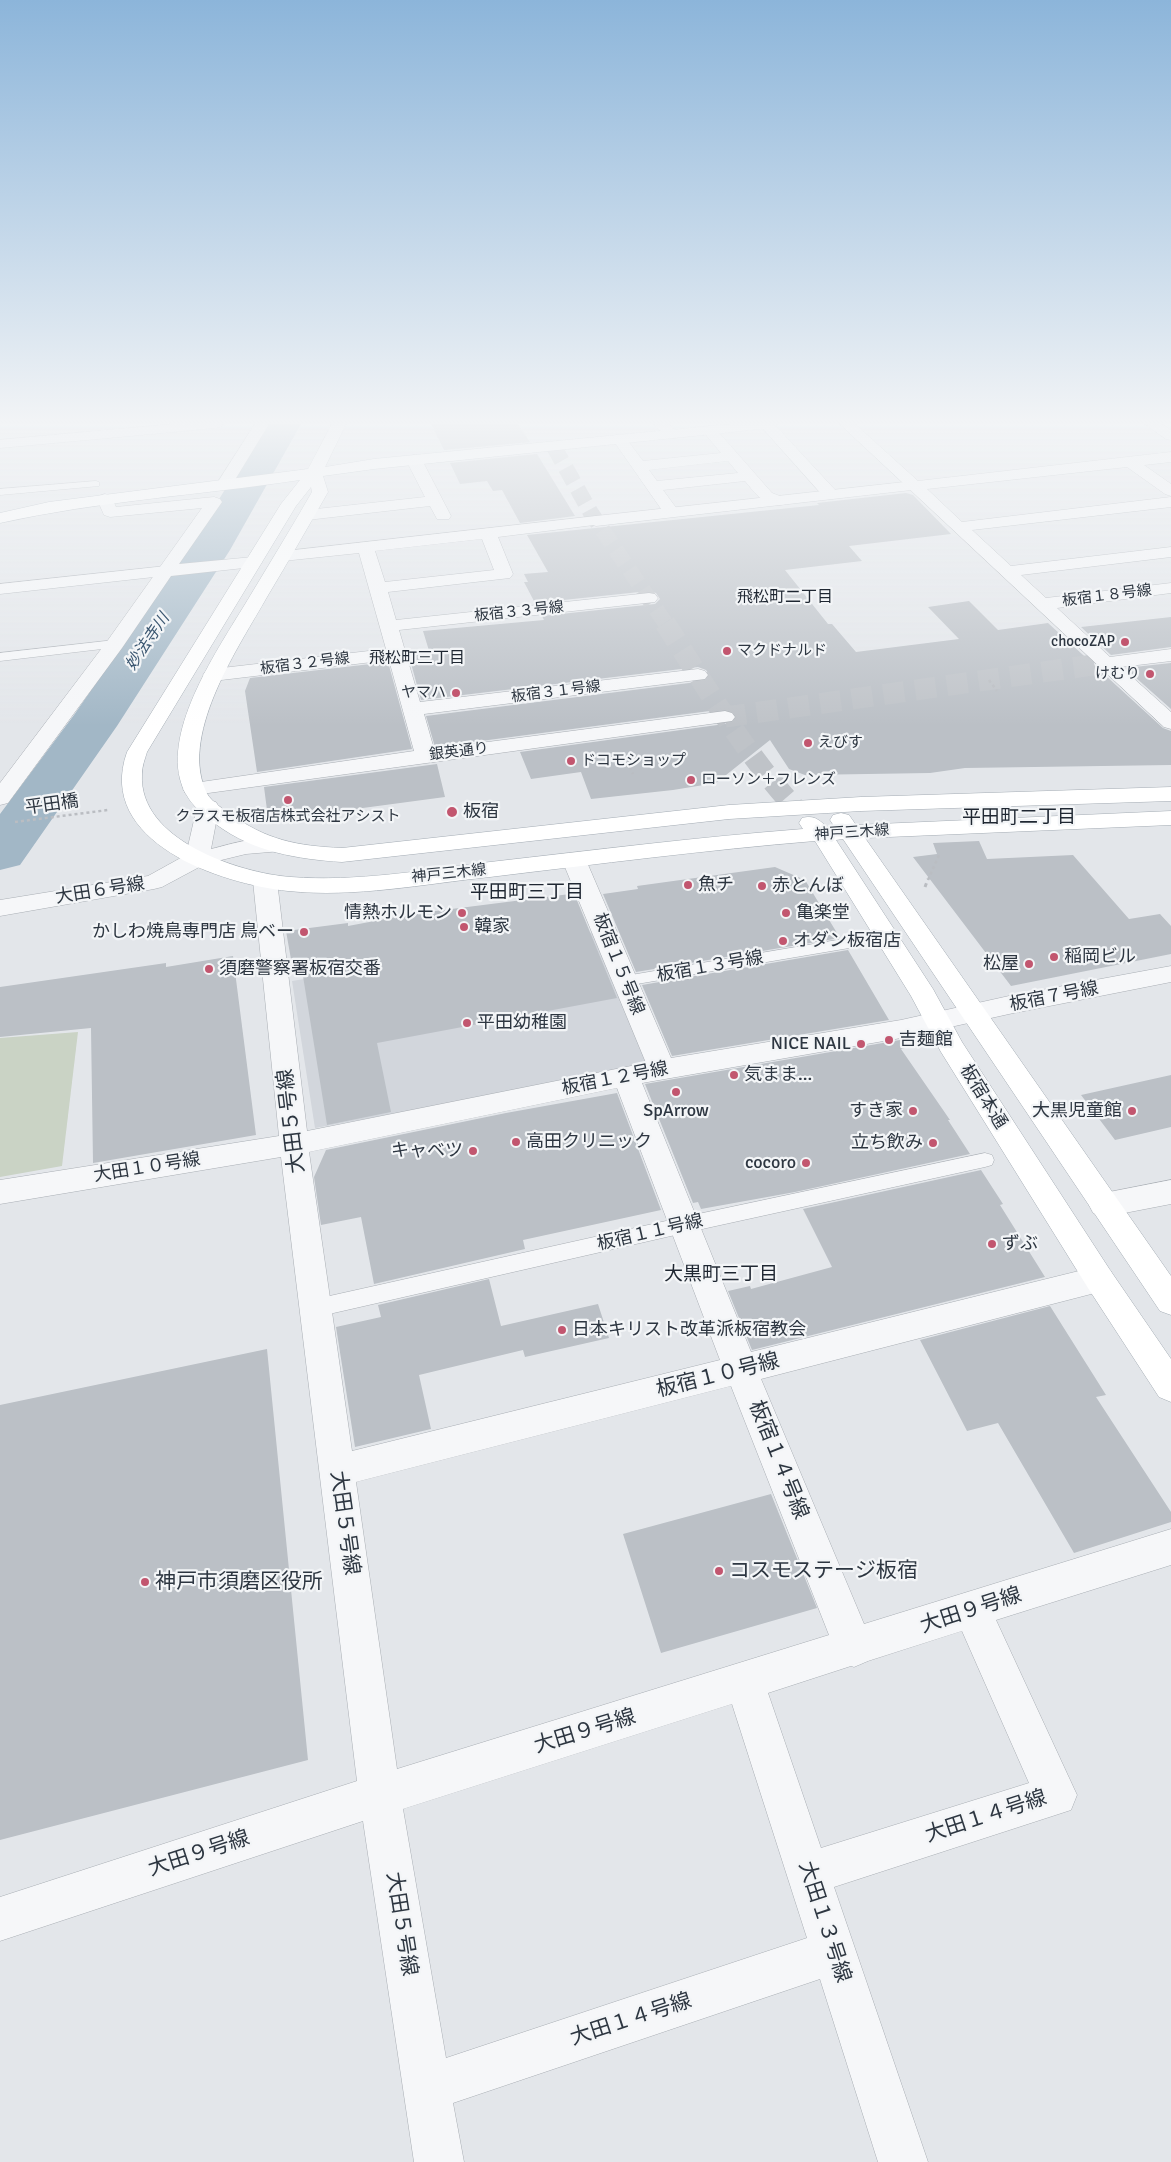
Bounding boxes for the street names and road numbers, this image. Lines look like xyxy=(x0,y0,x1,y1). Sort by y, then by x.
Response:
street label: 板宿１８号線 xyxy=(1061,582,1153,610)
street label: 板宿３３号線 xyxy=(473,598,565,626)
street label: 板宿３２号線 xyxy=(259,650,351,678)
street label: 板宿３１号線 xyxy=(510,678,602,706)
street label: 銀英通り xyxy=(428,739,490,765)
street label: 平田橋 xyxy=(24,791,80,819)
street label: 神戸三木線 xyxy=(814,821,890,845)
street label: 神戸三木線 xyxy=(411,861,487,887)
street label: 大田６号線 xyxy=(54,873,146,909)
street label: 板宿１５号線 xyxy=(588,910,648,1018)
street label: 板宿１３号線 xyxy=(655,947,765,987)
street label: 板宿７号線 xyxy=(1008,978,1100,1016)
street label: 板宿１２号線 xyxy=(560,1058,670,1100)
street label: 板宿本通 xyxy=(955,1061,1011,1133)
street label: 大田５号線 xyxy=(273,1067,311,1175)
street label: 大田１０号線 xyxy=(92,1149,202,1187)
street label: 板宿１１号線 xyxy=(595,1210,705,1256)
street label: 板宿１０号線 xyxy=(654,1349,782,1403)
street label: 板宿１４号線 xyxy=(743,1397,813,1523)
street label: 大田５号線 xyxy=(324,1469,364,1577)
street label: 大田９号線 xyxy=(917,1583,1025,1639)
street label: 大田９号線 xyxy=(531,1705,639,1759)
street label: 大田１４号線 xyxy=(922,1786,1050,1848)
street label: 大田９号線 xyxy=(145,1826,253,1882)
street label: 大田１３号線 xyxy=(793,1858,855,1986)
street label: 大田５号線 xyxy=(380,1870,422,1978)
street label: 大田１４号線 xyxy=(567,1989,695,2051)

